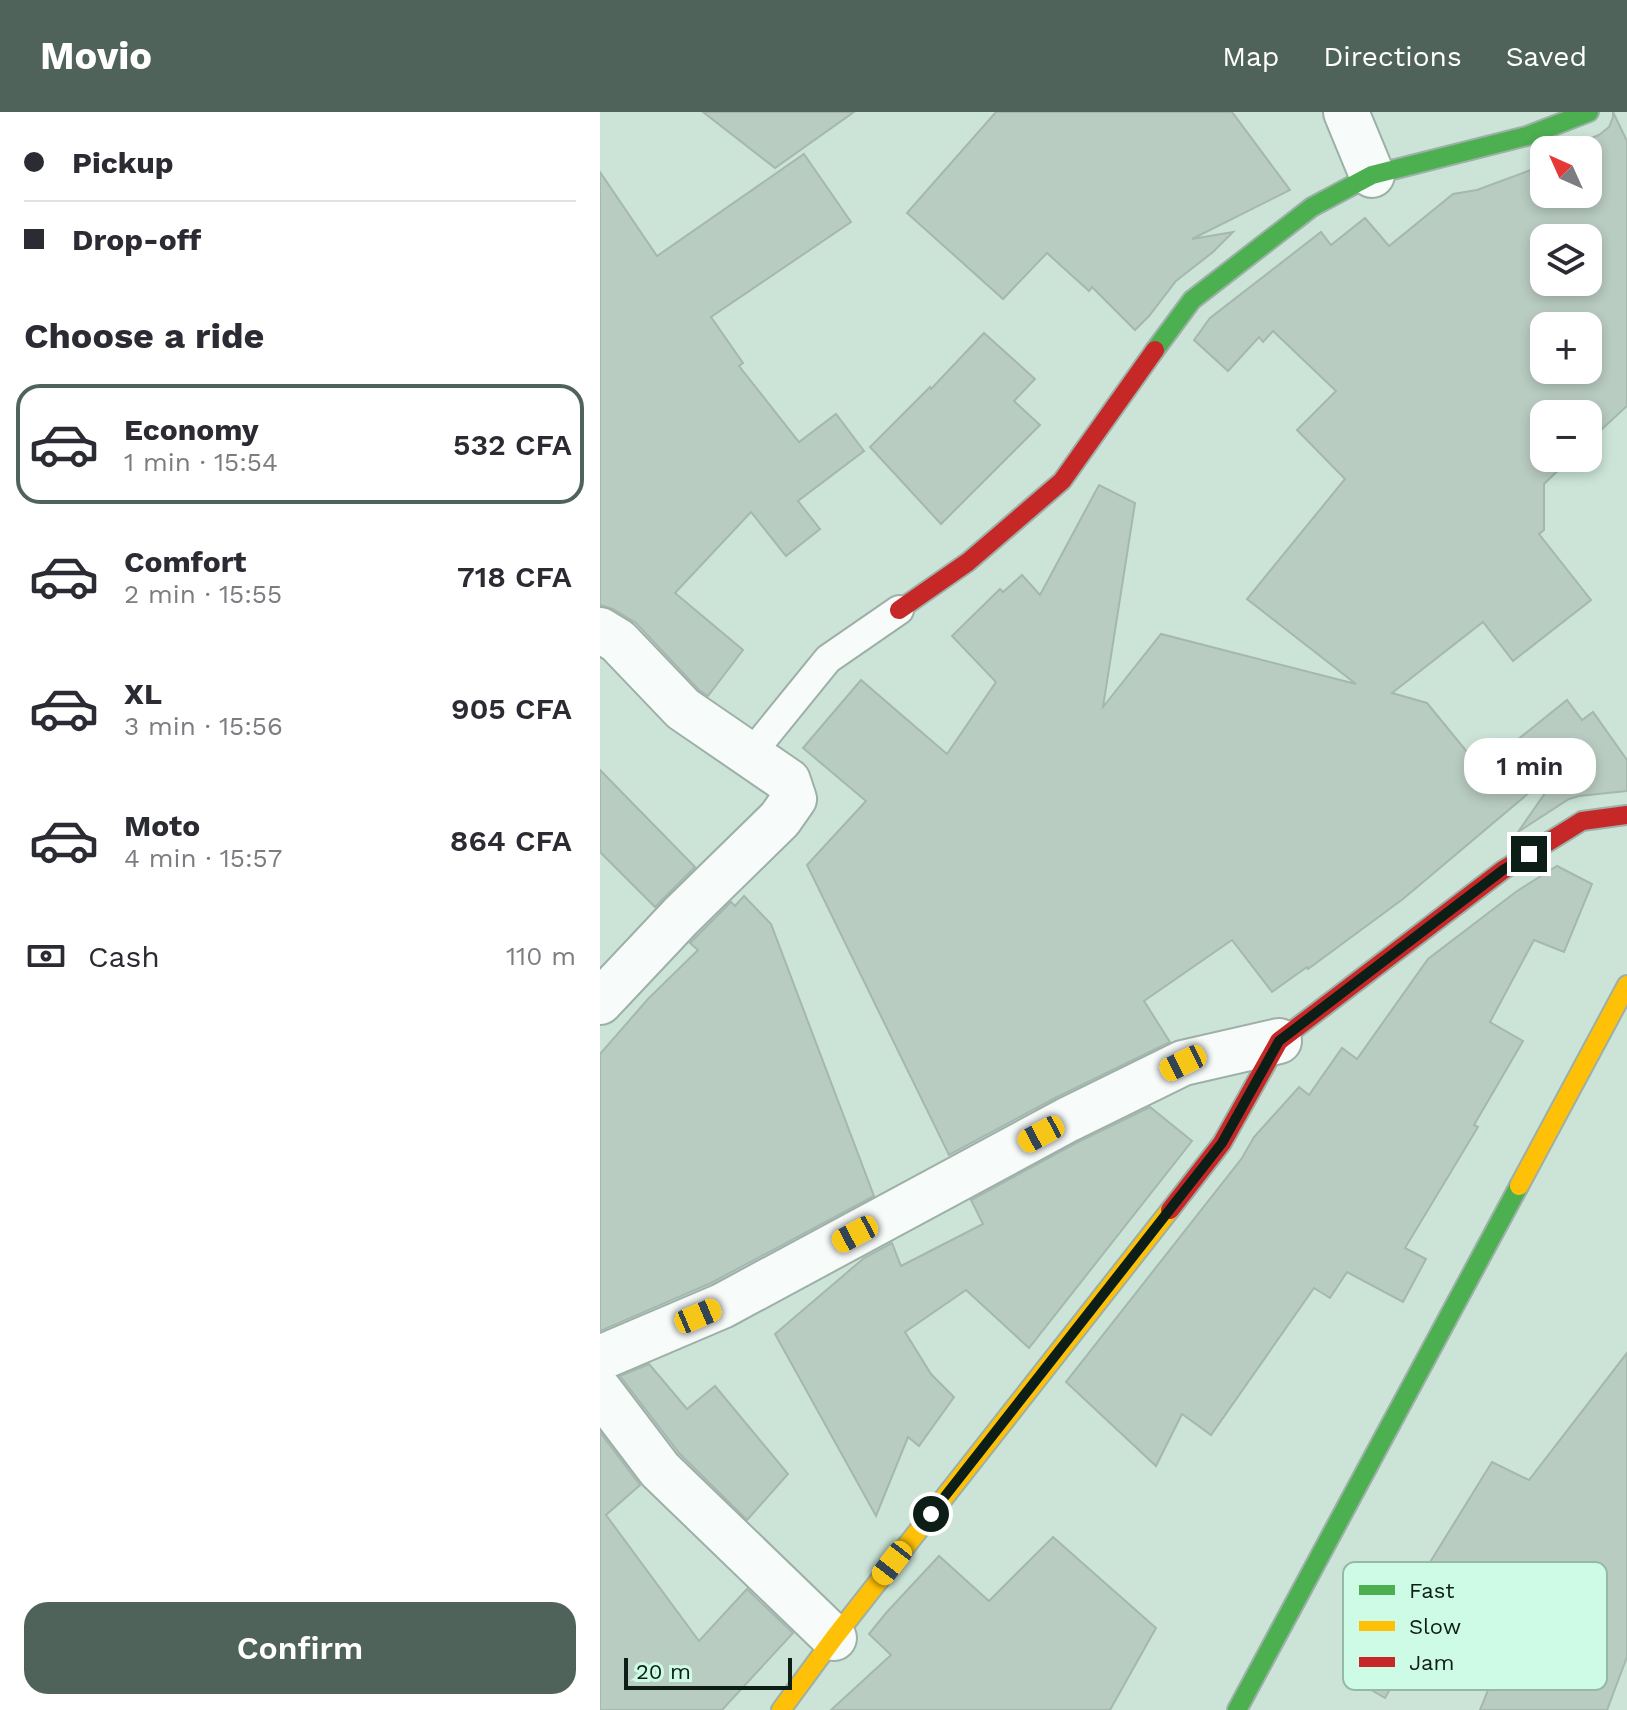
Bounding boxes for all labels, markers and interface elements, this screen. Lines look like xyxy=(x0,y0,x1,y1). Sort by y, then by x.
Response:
text: Movio xyxy=(40,34,152,78)
text: Map xyxy=(1222,40,1279,73)
text: Directions xyxy=(1323,40,1462,73)
text: Saved xyxy=(1506,40,1587,73)
north arrow xyxy=(1530,136,1602,208)
map controls xyxy=(1530,136,1602,472)
text: Pickup xyxy=(72,145,174,180)
text: Drop-off xyxy=(72,222,201,257)
button: layers xyxy=(1530,224,1602,296)
button: + xyxy=(1530,312,1602,384)
text: Choose a ride xyxy=(24,315,264,357)
button: − xyxy=(1530,400,1602,472)
icon: car xyxy=(28,408,100,480)
text: Economy xyxy=(124,412,259,447)
text: 532 CFA xyxy=(453,427,572,462)
text: 1 min · 15:54 xyxy=(124,447,278,477)
icon: car xyxy=(28,540,100,612)
text: Comfort xyxy=(124,544,246,579)
text: 718 CFA xyxy=(457,559,572,594)
text: 2 min · 15:55 xyxy=(124,579,282,609)
icon: car xyxy=(28,672,100,744)
text: XL xyxy=(124,676,162,711)
text: 905 CFA xyxy=(451,691,572,726)
text: 3 min · 15:56 xyxy=(124,711,283,741)
callout: 1 min xyxy=(1463,738,1595,794)
text: 1 min xyxy=(1497,751,1563,781)
icon: car xyxy=(28,804,100,876)
text: Moto xyxy=(124,808,200,843)
text: 864 CFA xyxy=(450,823,572,858)
route end xyxy=(1511,836,1547,872)
text: 4 min · 15:57 xyxy=(124,843,282,873)
icon: cash xyxy=(24,934,68,978)
text: Cash xyxy=(88,939,160,974)
text: 110 m xyxy=(506,941,576,971)
car xyxy=(1156,1042,1210,1084)
car xyxy=(1014,1112,1068,1156)
car xyxy=(828,1212,882,1256)
car xyxy=(671,1296,725,1336)
route start xyxy=(913,1496,949,1532)
car xyxy=(868,1537,916,1589)
legend xyxy=(1343,1562,1607,1690)
text: Fast xyxy=(1409,1578,1455,1603)
button: Confirm xyxy=(24,1602,576,1694)
text: Slow xyxy=(1409,1614,1461,1639)
text: Jam xyxy=(1409,1650,1454,1675)
scale bar xyxy=(624,1654,792,1690)
text: 20 m xyxy=(636,1659,691,1684)

